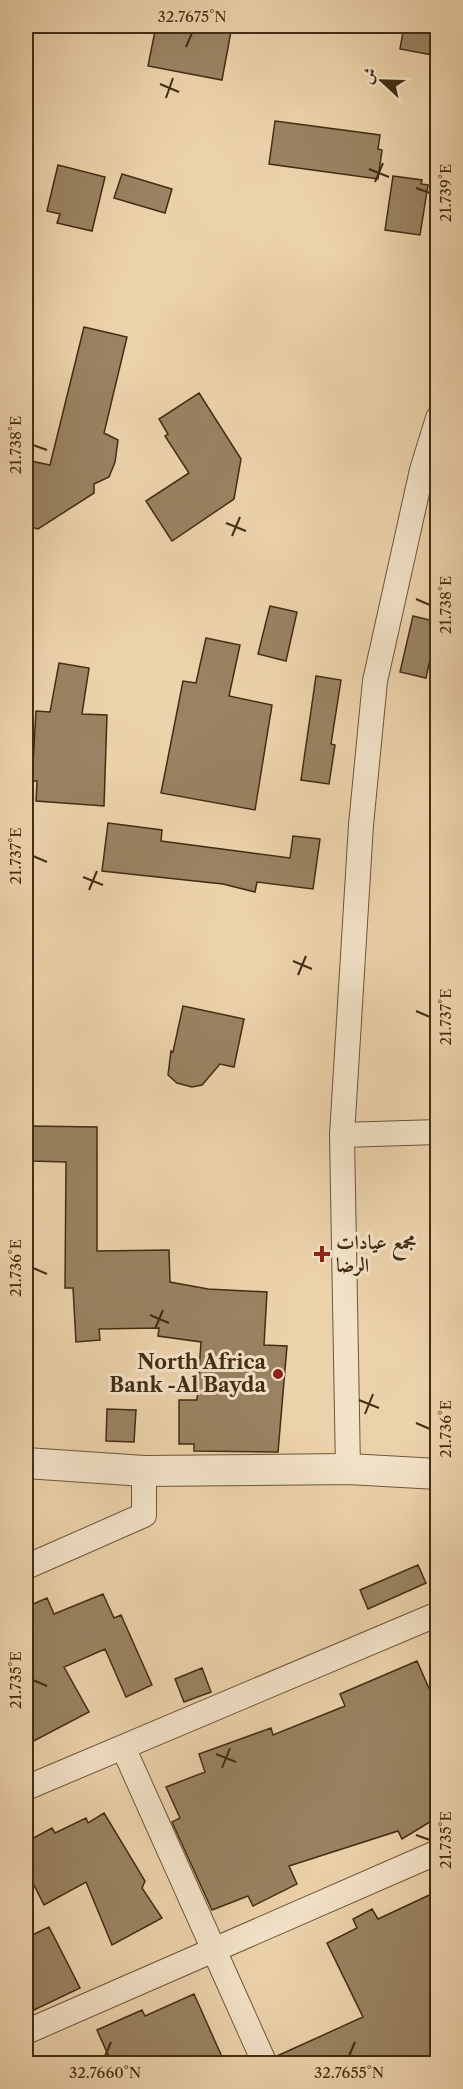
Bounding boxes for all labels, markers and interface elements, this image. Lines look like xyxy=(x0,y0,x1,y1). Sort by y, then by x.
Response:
text: 32.7675°N xyxy=(157,7,227,26)
north arrow xyxy=(352,51,412,111)
text: ش xyxy=(356,64,380,86)
text: 21.739°E xyxy=(436,164,455,222)
text: 21.738°E xyxy=(6,416,25,474)
text: 21.738°E xyxy=(436,576,455,634)
text: 21.737°E xyxy=(6,827,25,885)
text: 21.737°E xyxy=(436,988,455,1046)
place label: مجمع عيادات الرضا xyxy=(336,1230,416,1277)
text: 21.736°E xyxy=(6,1239,25,1297)
marker: مجمع عيادات الرضا xyxy=(313,1245,331,1263)
place label: North Africa Bank -Al Bayda xyxy=(109,1350,266,1397)
marker: North Africa Bank -Al Bayda xyxy=(271,1367,285,1381)
text: 21.736°E xyxy=(436,1400,455,1458)
text: 21.735°E xyxy=(6,1651,25,1709)
text: 21.735°E xyxy=(436,1811,455,1869)
text: 32.7660°N xyxy=(69,2063,141,2082)
text: 32.7655°N xyxy=(314,2063,384,2082)

